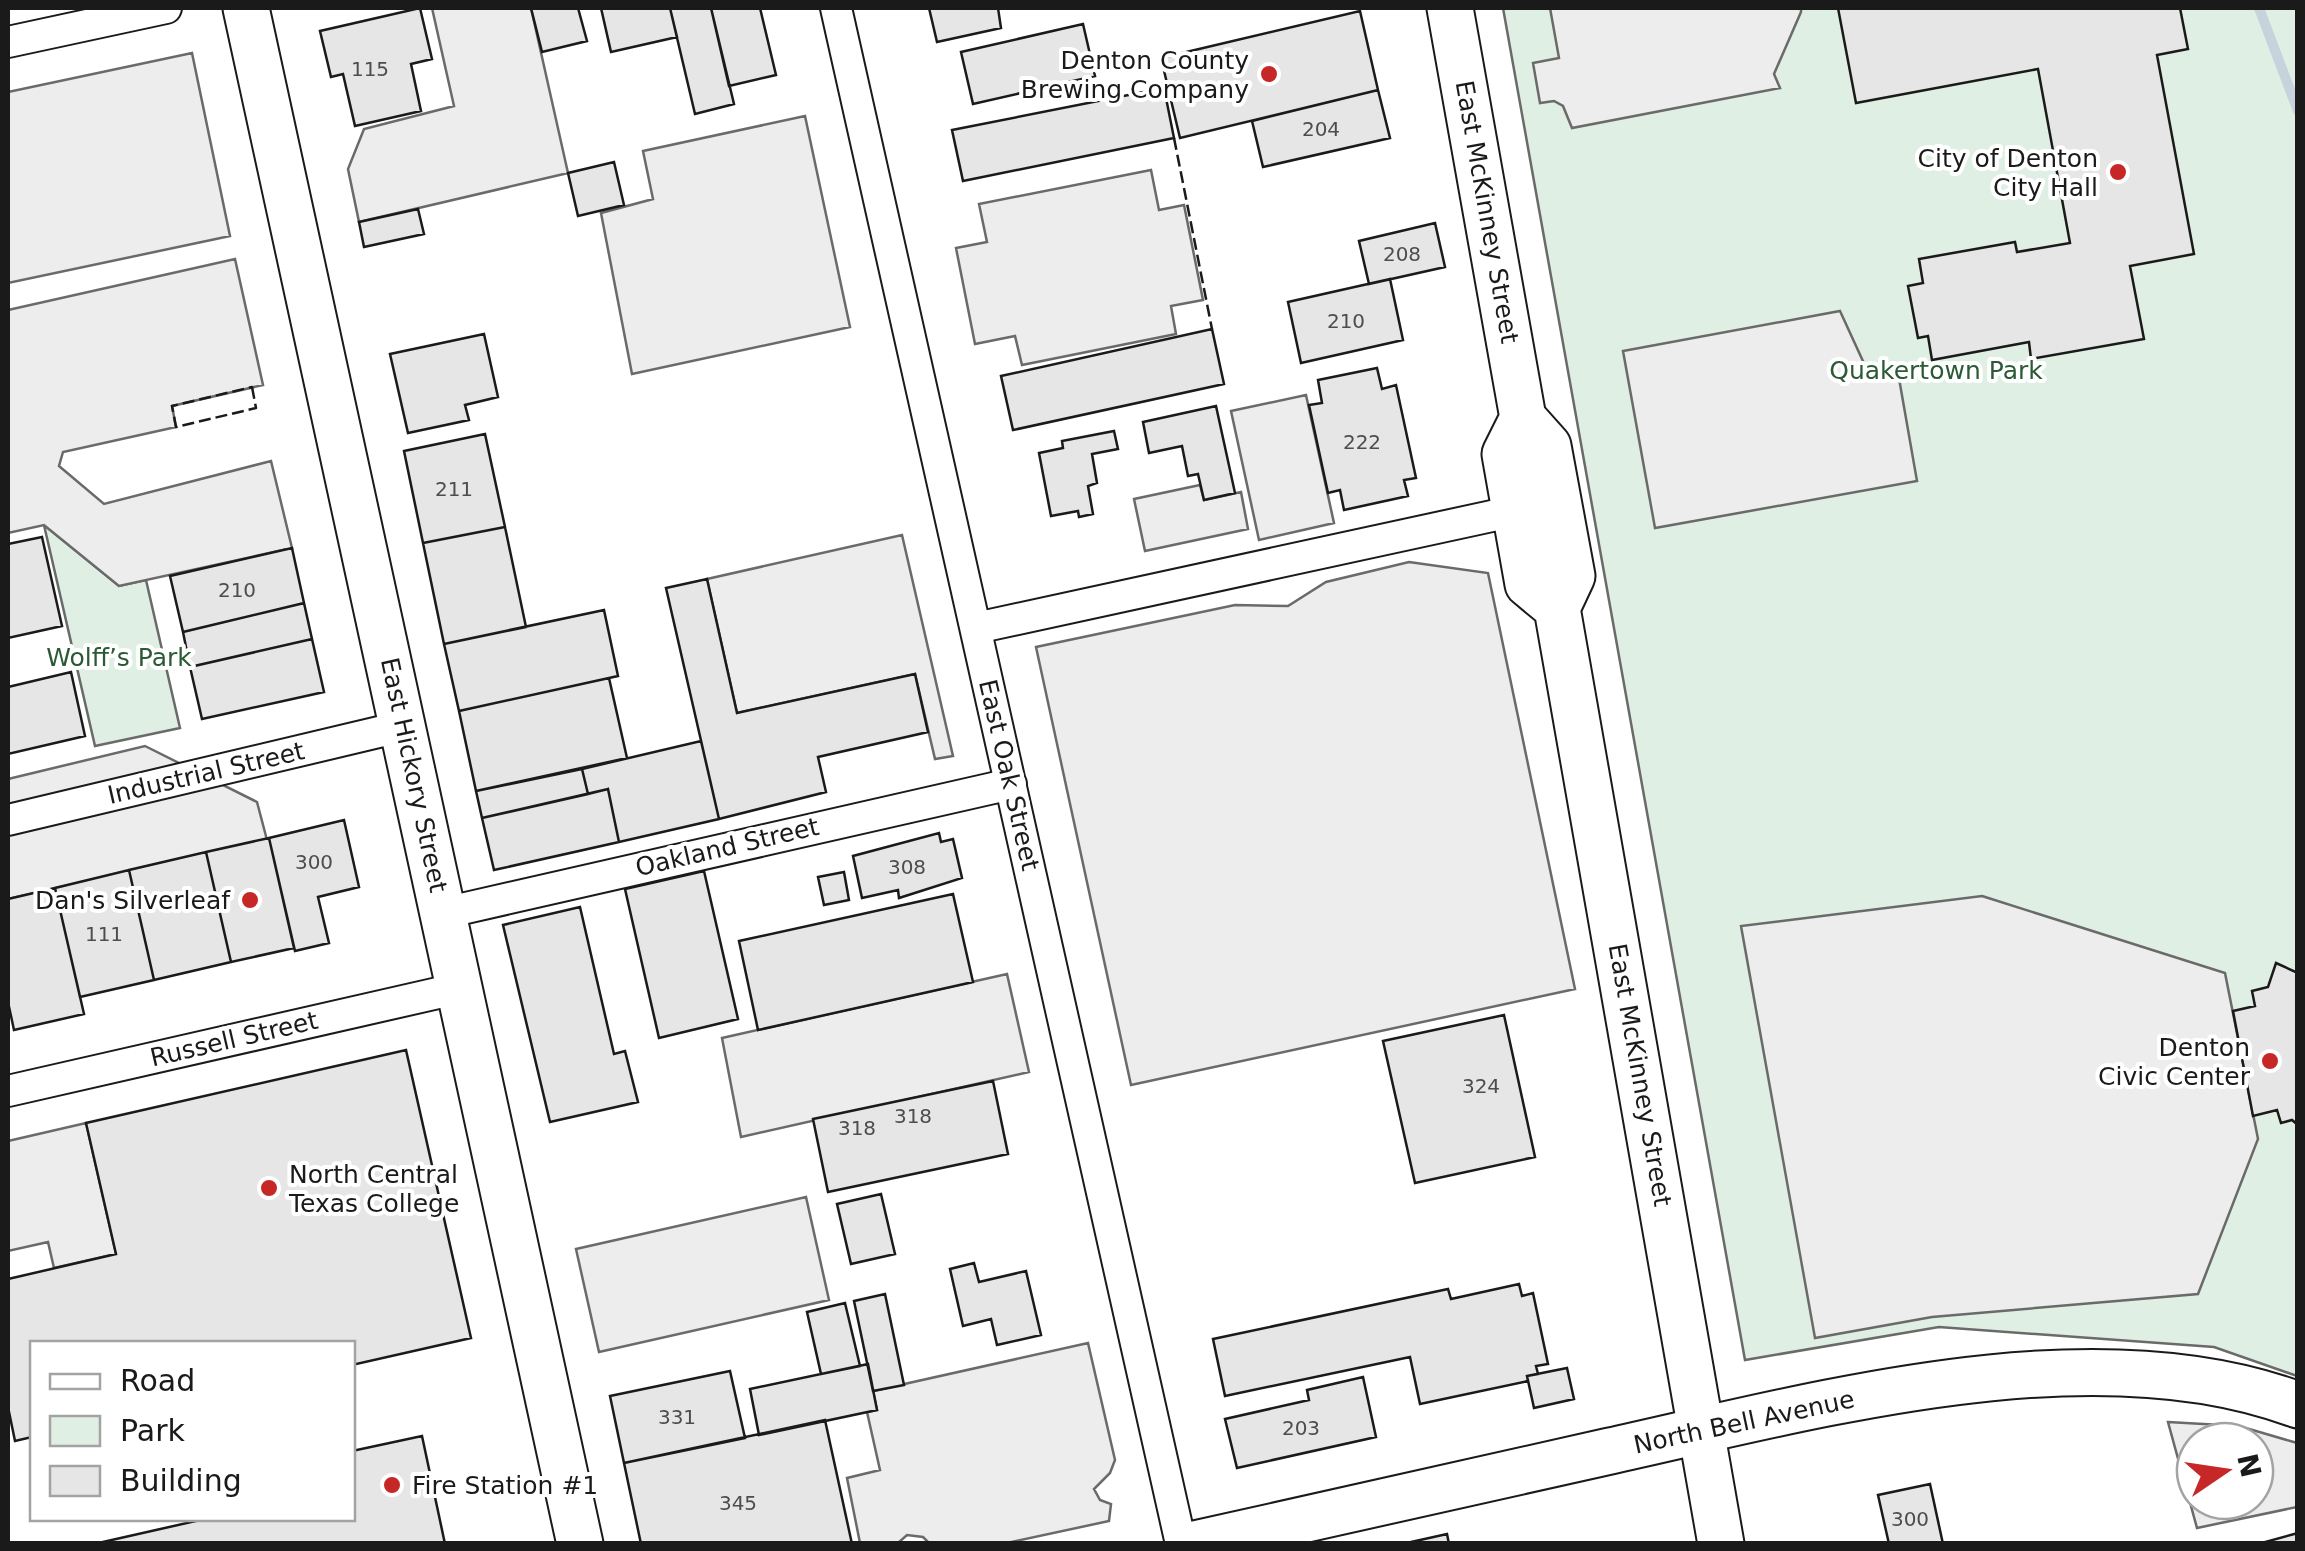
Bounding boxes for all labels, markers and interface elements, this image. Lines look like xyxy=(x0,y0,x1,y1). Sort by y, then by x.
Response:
place label: Denton County Brewing Company xyxy=(1021,46,1249,104)
house number: 115 xyxy=(351,57,389,81)
marker: Denton County Brewing Company xyxy=(1258,63,1280,85)
street label: East McKinney Street xyxy=(1450,78,1524,346)
house number: 204 xyxy=(1302,117,1340,141)
place label: City of Denton City Hall xyxy=(1918,144,2098,202)
marker: City of Denton City Hall xyxy=(2107,161,2129,183)
house number: 208 xyxy=(1383,242,1421,266)
house number: 210 xyxy=(1327,309,1365,333)
park label: Quakertown Park xyxy=(1829,356,2043,385)
house number: 222 xyxy=(1343,430,1381,454)
house number: 211 xyxy=(435,477,473,501)
house number: 210 xyxy=(218,578,256,602)
park label: Wolff’s Park xyxy=(46,643,192,672)
street label: East Hickory Street xyxy=(375,655,453,895)
street label: East Oak Street xyxy=(973,677,1045,874)
street label: Industrial Street xyxy=(105,736,307,810)
street label: Oakland Street xyxy=(632,812,822,882)
house number: 300 xyxy=(295,850,333,874)
house number: 308 xyxy=(888,855,926,879)
place label: Dan's Silverleaf xyxy=(35,886,231,915)
marker: Dan's Silverleaf xyxy=(239,889,261,911)
house number: 111 xyxy=(85,922,123,946)
street label: East McKinney Street xyxy=(1603,941,1677,1209)
street label: Russell Street xyxy=(147,1006,321,1072)
place label: Denton Civic Center xyxy=(2098,1033,2251,1091)
marker: Denton Civic Center xyxy=(2259,1050,2281,1072)
house number: 324 xyxy=(1462,1074,1500,1098)
house number: 318 xyxy=(894,1104,932,1128)
house number: 318 xyxy=(838,1116,876,1140)
place label: North Central Texas College xyxy=(288,1160,459,1218)
marker: North Central Texas College xyxy=(258,1177,280,1199)
legend xyxy=(30,1341,355,1521)
text: Road xyxy=(120,1363,195,1398)
street label: North Bell Avenue xyxy=(1631,1384,1857,1460)
house number: 331 xyxy=(658,1405,696,1429)
text: Park xyxy=(120,1413,185,1448)
house number: 203 xyxy=(1282,1416,1320,1440)
north arrow xyxy=(2175,1421,2275,1521)
text: N xyxy=(2230,1450,2268,1481)
text: Building xyxy=(120,1463,242,1498)
place label: Fire Station #1 xyxy=(412,1471,598,1500)
marker: Fire Station #1 xyxy=(381,1474,403,1496)
house number: 345 xyxy=(719,1491,757,1515)
house number: 300 xyxy=(1891,1507,1929,1531)

